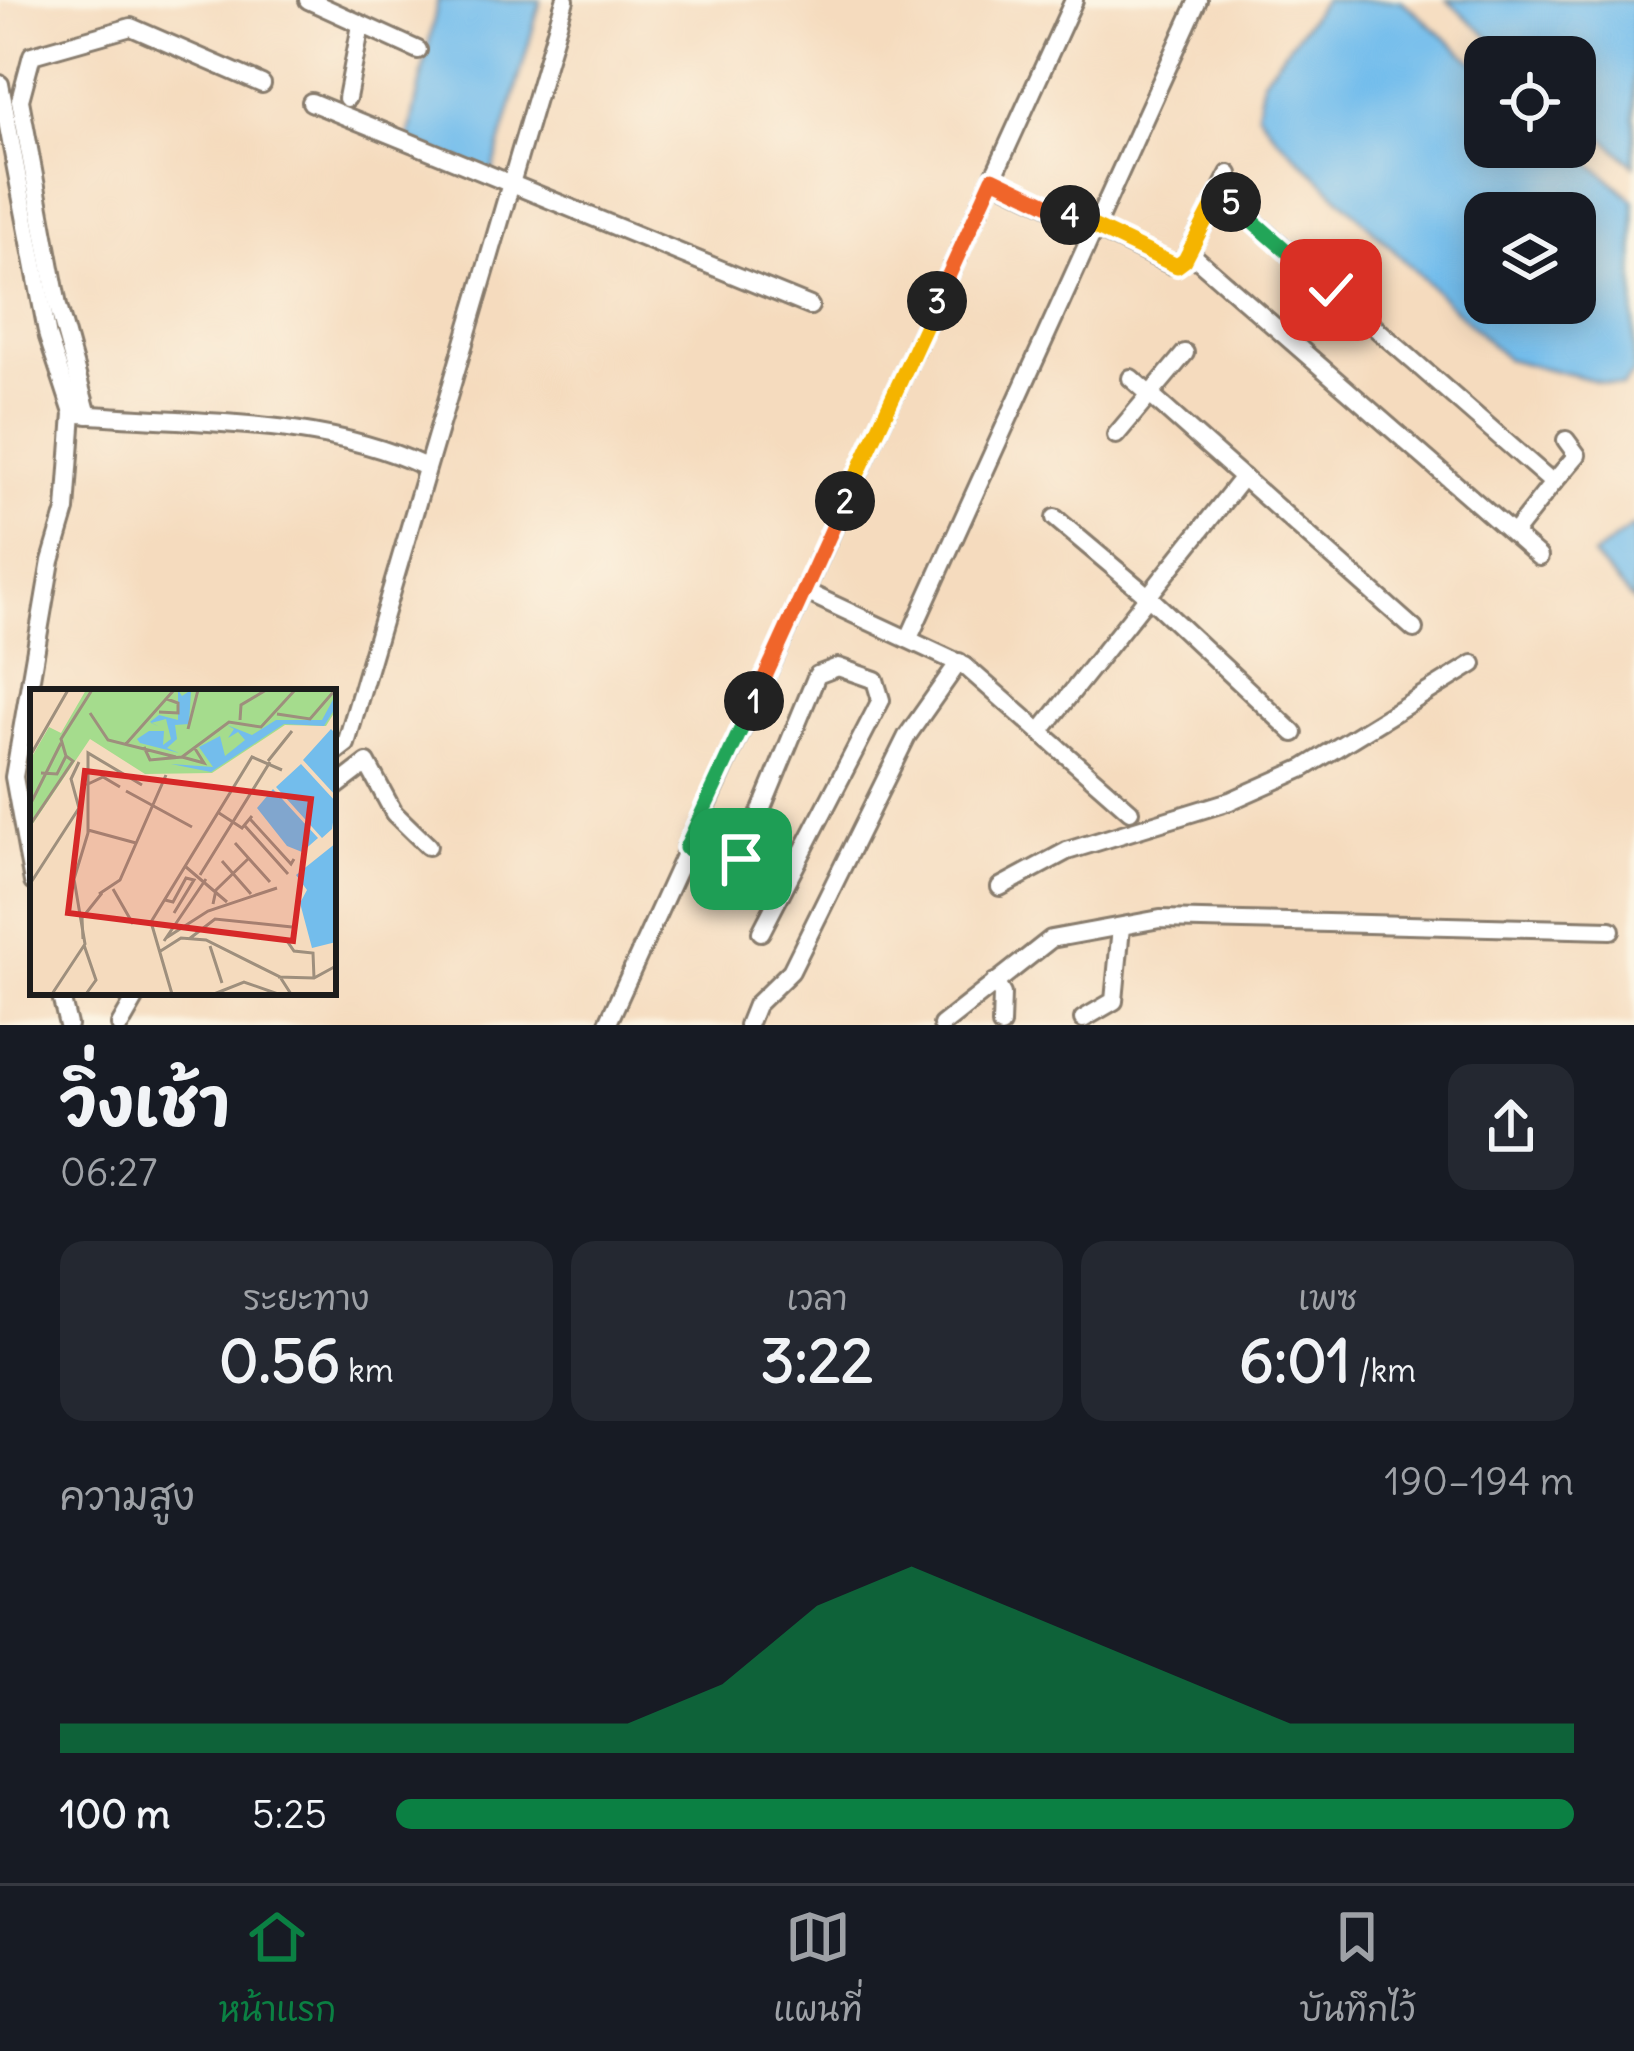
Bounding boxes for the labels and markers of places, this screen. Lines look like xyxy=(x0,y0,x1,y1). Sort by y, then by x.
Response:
pin: 5 xyxy=(1201,172,1261,232)
pin: 4 xyxy=(1040,185,1100,245)
pin xyxy=(1280,239,1382,341)
pin: 3 xyxy=(907,271,967,331)
pin: 2 xyxy=(815,471,875,531)
pin: 1 xyxy=(724,671,784,731)
pin xyxy=(690,808,792,910)

